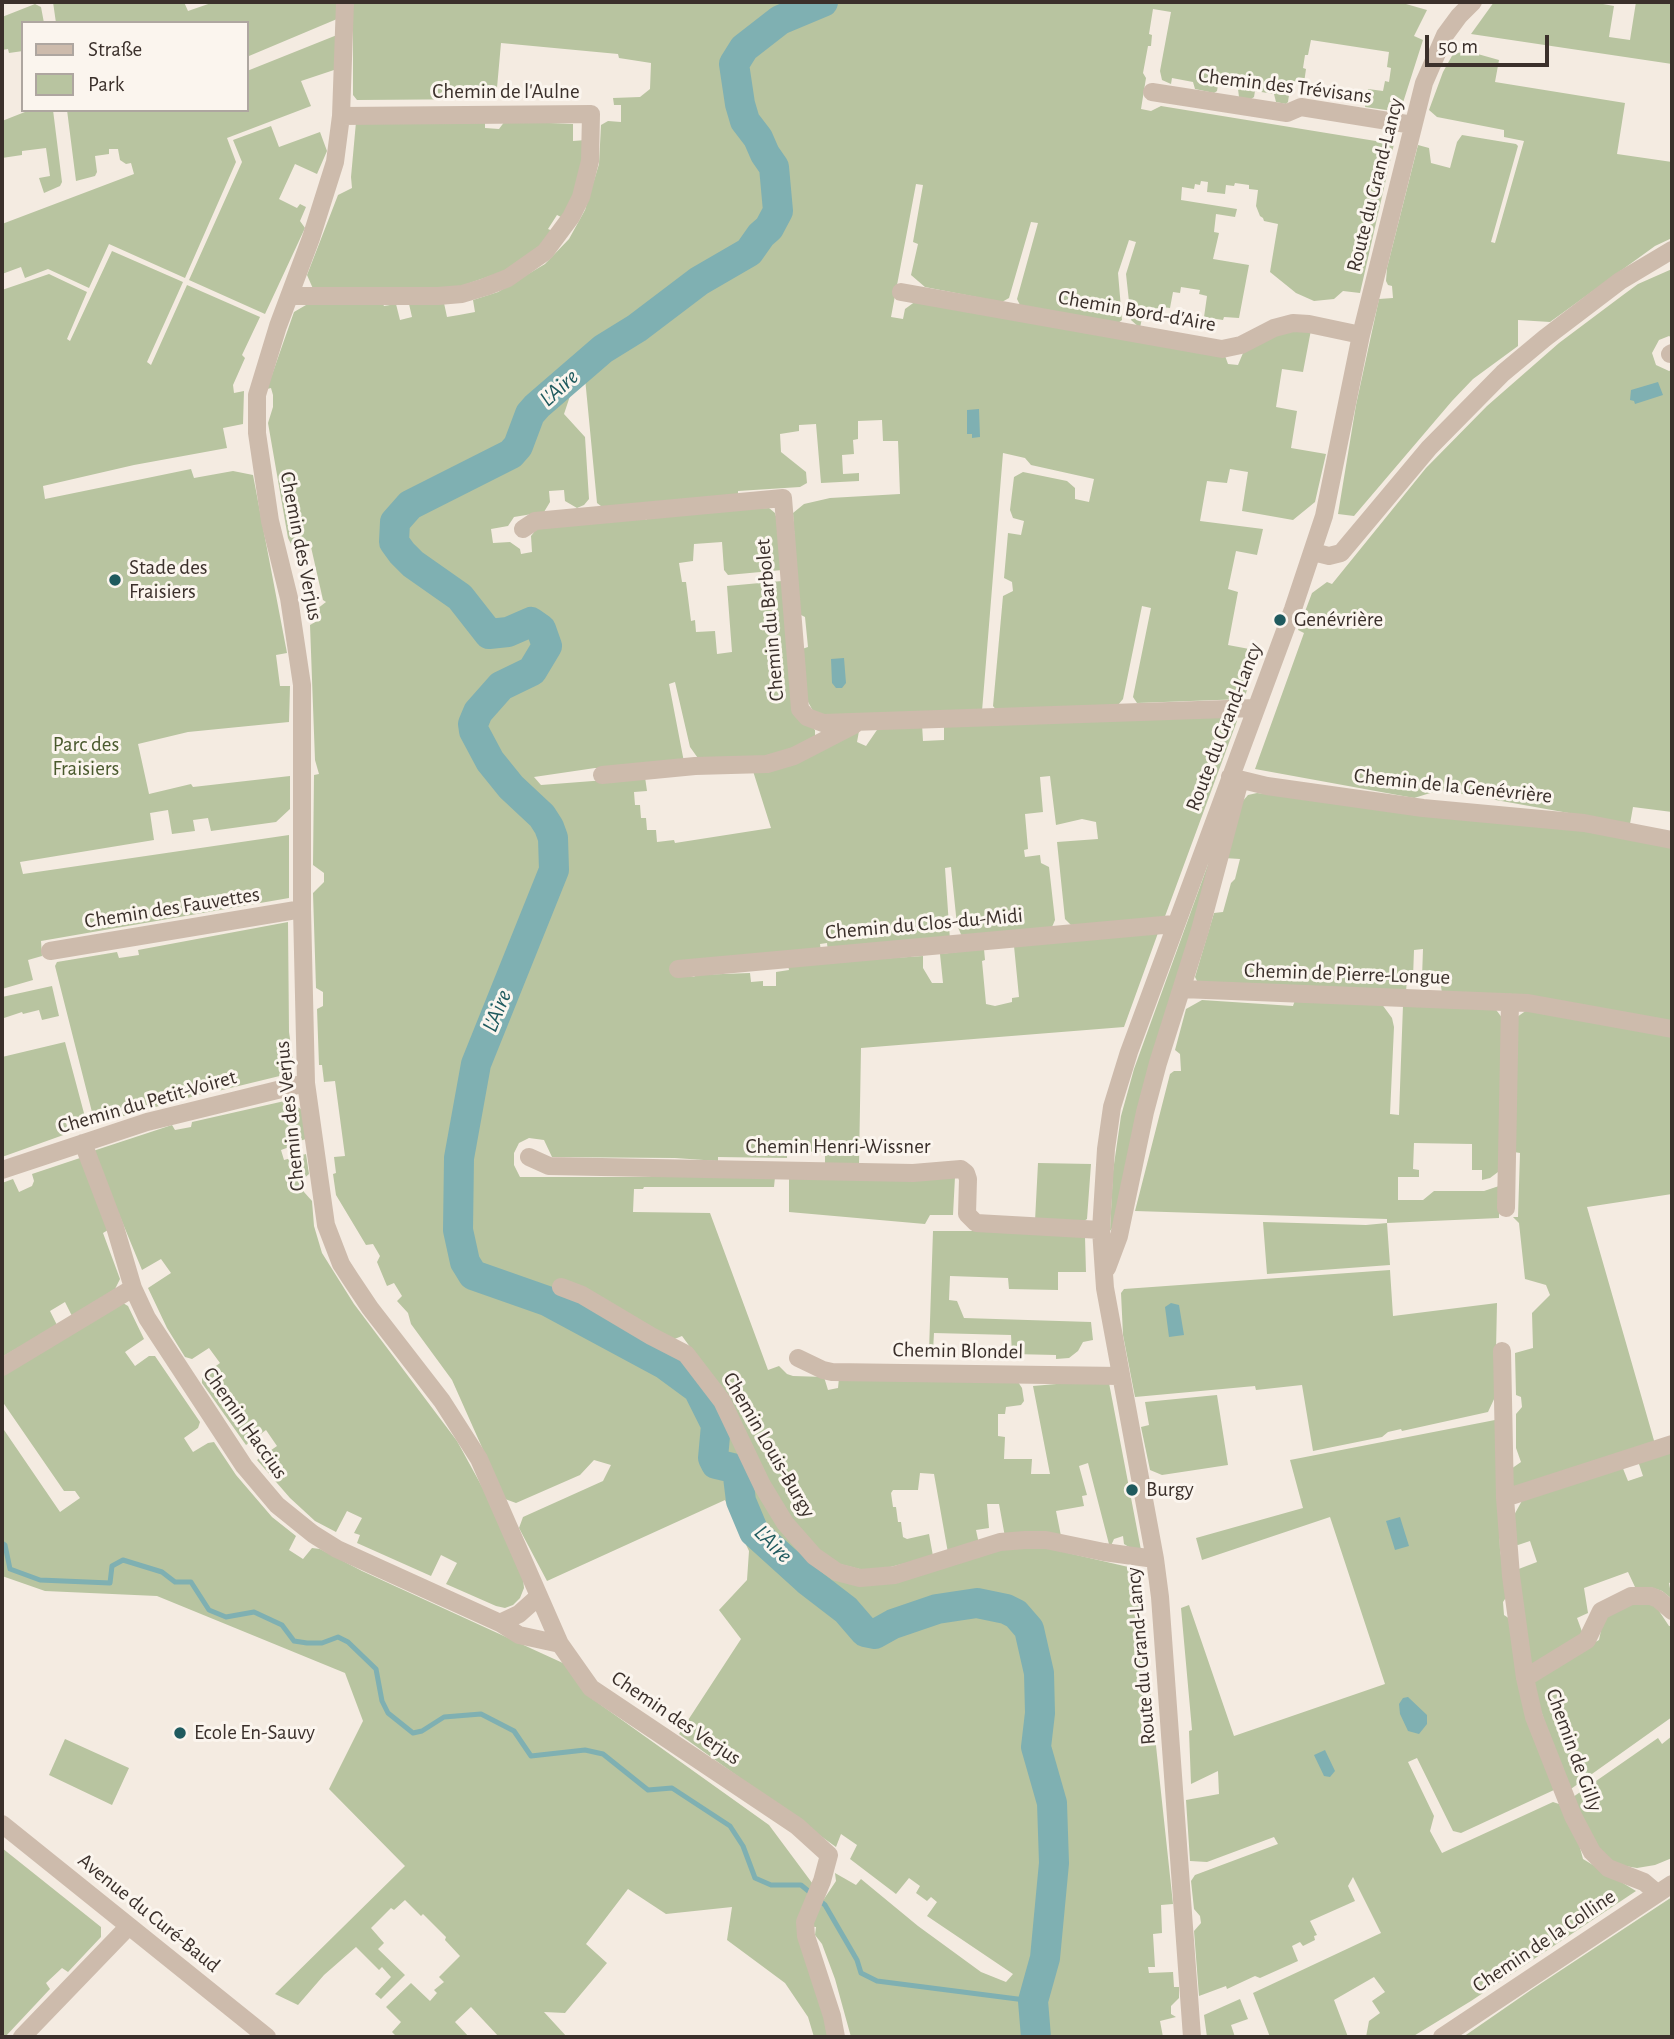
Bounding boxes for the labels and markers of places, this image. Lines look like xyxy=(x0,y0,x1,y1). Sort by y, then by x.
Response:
place label: Stade des Fraisiers xyxy=(129,555,208,605)
marker: Stade des Fraisiers xyxy=(107,572,123,588)
place label: Genévrière xyxy=(1294,607,1383,633)
marker: Genévrière xyxy=(1272,612,1288,628)
place label: Burgy xyxy=(1146,1477,1194,1503)
marker: Burgy xyxy=(1124,1482,1140,1498)
place label: Ecole En-Sauvy xyxy=(194,1720,315,1746)
marker: Ecole En-Sauvy xyxy=(172,1725,188,1741)

